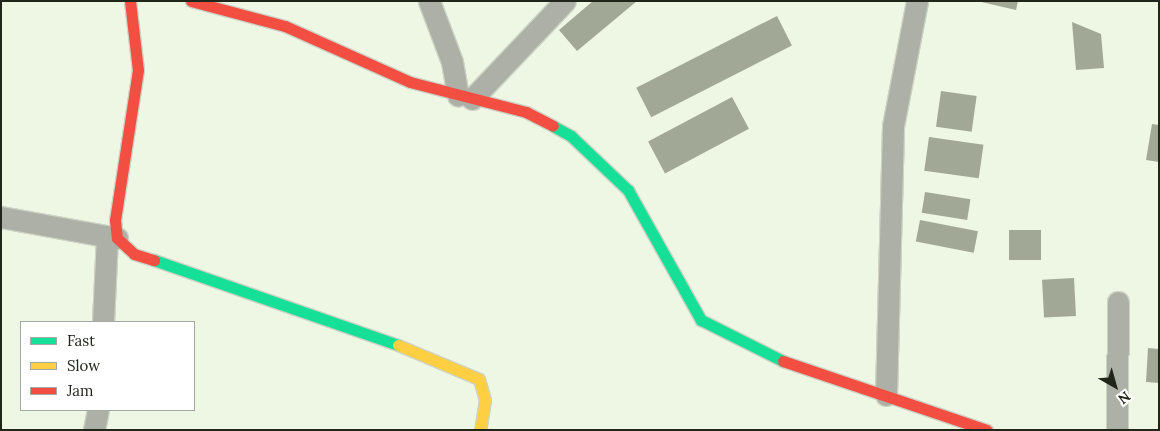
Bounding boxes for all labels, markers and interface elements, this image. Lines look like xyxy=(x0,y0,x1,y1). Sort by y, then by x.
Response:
legend xyxy=(20,321,195,411)
text: Fast xyxy=(67,331,95,350)
text: Slow xyxy=(67,356,100,375)
north arrow xyxy=(1090,361,1140,411)
text: Jam xyxy=(67,381,94,400)
text: N xyxy=(1114,387,1134,408)

